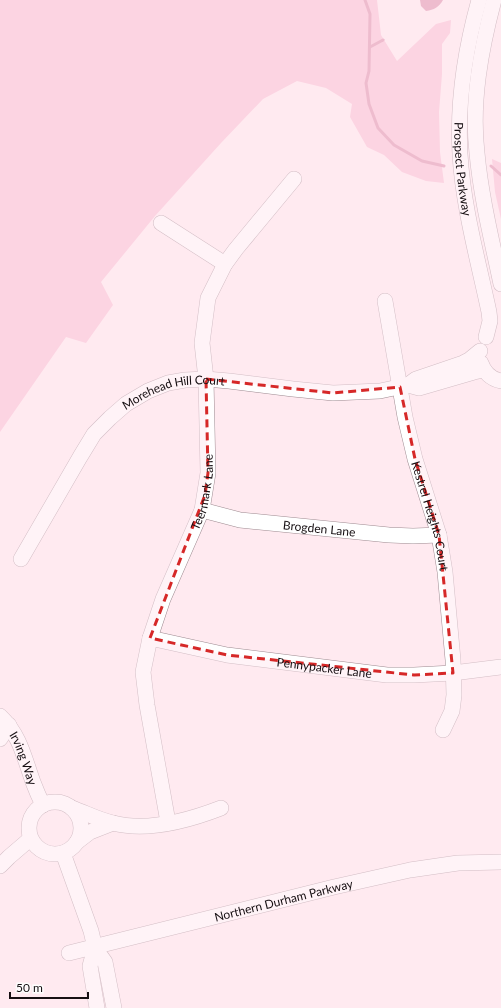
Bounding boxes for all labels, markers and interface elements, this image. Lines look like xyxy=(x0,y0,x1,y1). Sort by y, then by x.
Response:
street label: Prospect Parkway xyxy=(452,122,476,218)
street label: Morehead Hill Court xyxy=(119,371,226,412)
street label: Teermark Lane xyxy=(187,454,215,532)
street label: Kestrel Heights Court xyxy=(409,459,452,573)
street label: Brogden Lane xyxy=(282,517,356,539)
street label: Pennypacker Lane xyxy=(276,654,373,681)
street label: Irving Way xyxy=(7,728,41,788)
street label: Northern Durham Parkway xyxy=(213,875,355,924)
scale bar xyxy=(10,974,88,1000)
text: 50 m xyxy=(16,980,43,995)

